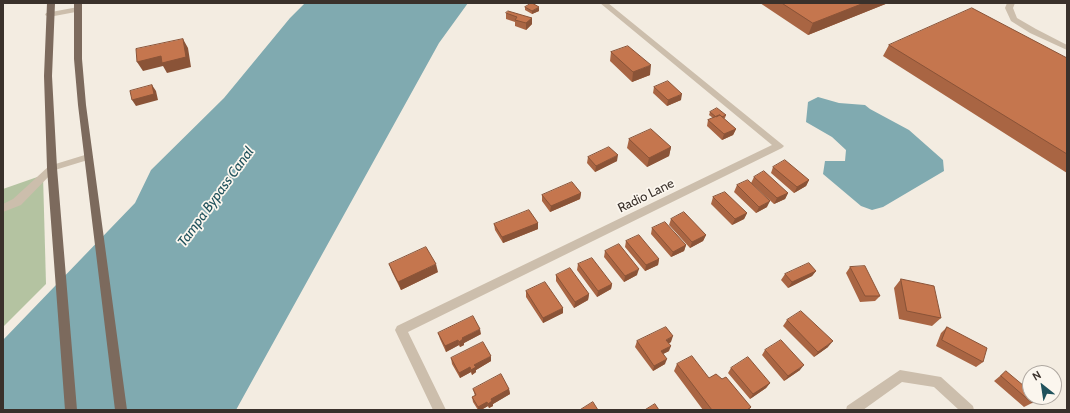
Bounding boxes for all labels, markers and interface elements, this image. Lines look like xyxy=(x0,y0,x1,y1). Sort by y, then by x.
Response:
water label: Tampa Bypass Canal xyxy=(174,144,258,250)
street label: Radio Lane xyxy=(615,176,677,216)
north arrow xyxy=(1022,365,1062,405)
text: N xyxy=(1030,367,1043,383)

